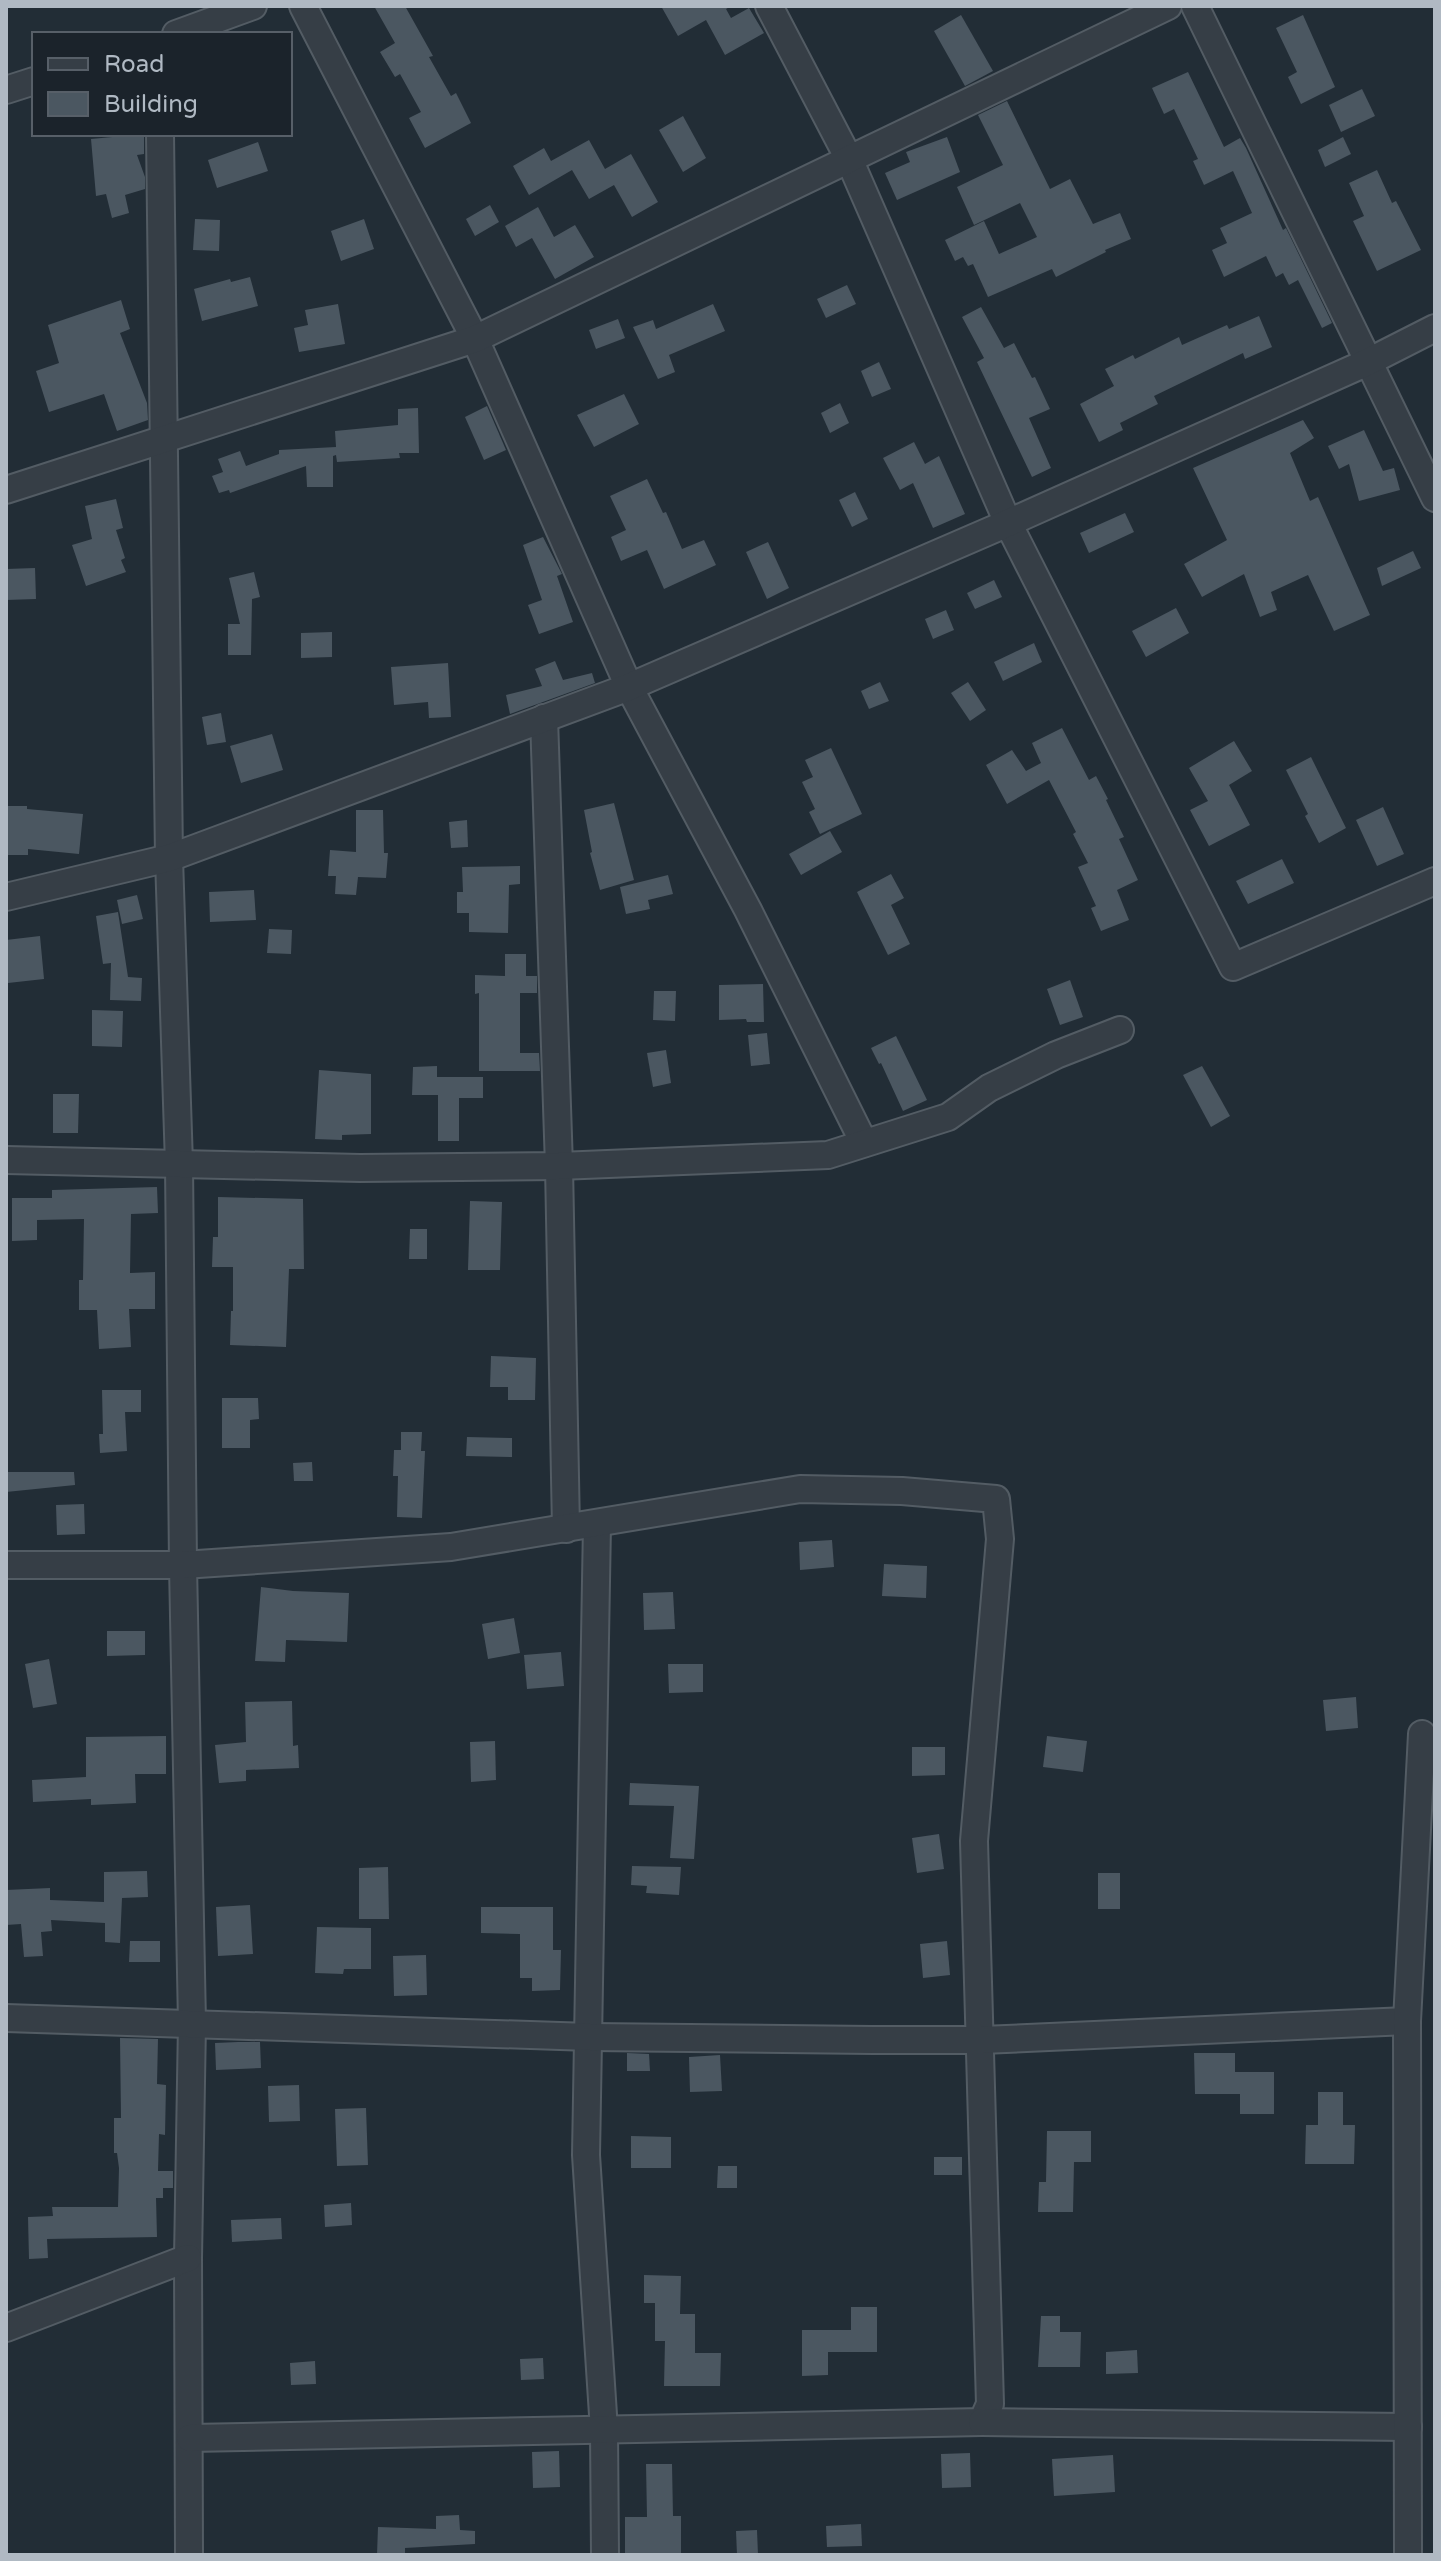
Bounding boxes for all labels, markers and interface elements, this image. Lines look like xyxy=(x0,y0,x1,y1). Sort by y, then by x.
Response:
legend xyxy=(32,32,292,136)
text: Road xyxy=(104,50,164,79)
text: Building xyxy=(104,90,198,119)

